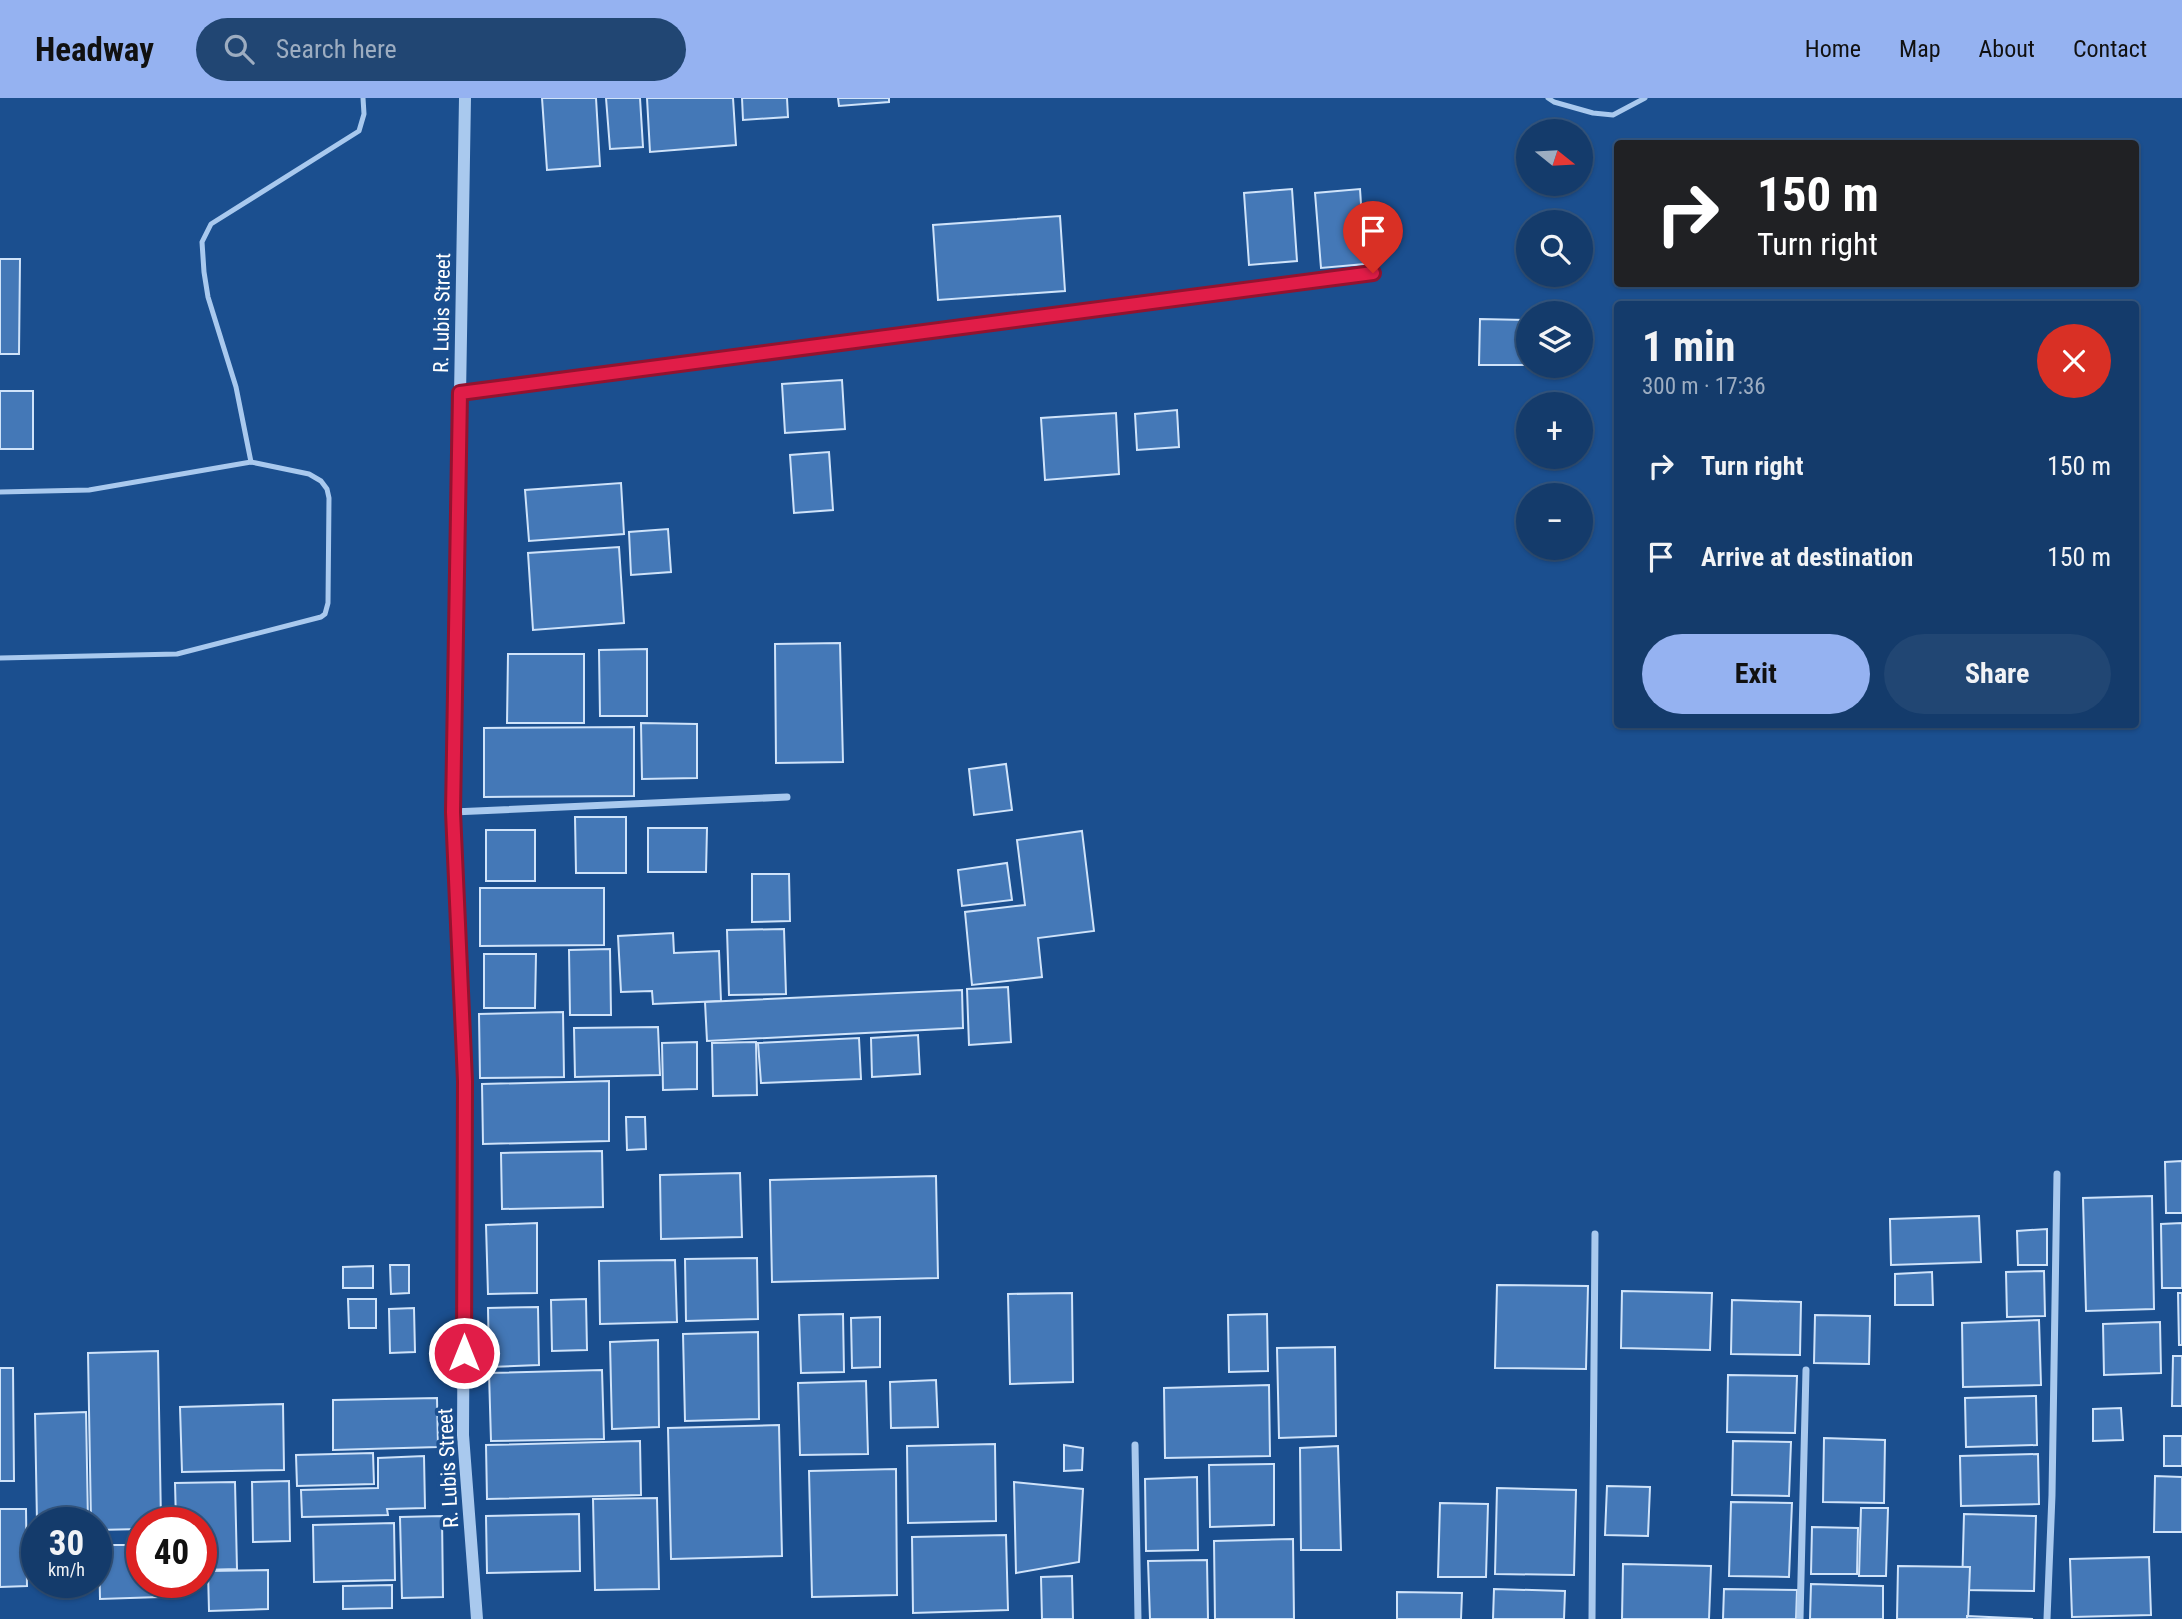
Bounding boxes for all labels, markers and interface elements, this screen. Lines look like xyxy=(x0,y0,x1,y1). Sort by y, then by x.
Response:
search box xyxy=(196,18,686,81)
text: Headway xyxy=(35,30,154,69)
icon: search xyxy=(220,30,258,68)
text: Search here xyxy=(276,34,397,64)
text: Home xyxy=(1805,35,1861,63)
text: Map xyxy=(1899,35,1941,63)
text: About xyxy=(1979,35,2035,63)
text: Contact xyxy=(2073,35,2147,63)
north arrow xyxy=(1516,119,1592,196)
map controls xyxy=(1516,119,1593,560)
text: 150 m xyxy=(1757,166,1879,223)
icon: right xyxy=(1642,168,1733,259)
pin xyxy=(1343,201,1403,273)
button: search xyxy=(1516,210,1593,287)
icon: arrive xyxy=(1354,212,1392,250)
text: Turn right xyxy=(1757,225,1878,263)
street label: R. Lubis Street xyxy=(429,253,455,373)
button: layers xyxy=(1516,301,1593,378)
text: 1 min xyxy=(1642,322,1735,371)
button: close xyxy=(2037,324,2111,398)
text: 300 m · 17:36 xyxy=(1642,373,1766,400)
button: + xyxy=(1516,392,1593,469)
icon: right xyxy=(1642,447,1680,485)
text: Turn right xyxy=(1701,451,1803,481)
text: 150 m xyxy=(2047,451,2111,481)
button: − xyxy=(1516,483,1593,560)
icon: arrive xyxy=(1642,538,1680,576)
text: Arrive at destination xyxy=(1701,542,1913,572)
text: 150 m xyxy=(2047,542,2111,572)
button: Exit xyxy=(1642,634,1870,714)
button: Share xyxy=(1884,634,2111,714)
position arrow xyxy=(427,1316,501,1390)
street label: R. Lubis Street xyxy=(433,1407,463,1529)
speed limit sign: 40 xyxy=(126,1507,217,1598)
text: 30 xyxy=(49,1523,84,1564)
text: km/h xyxy=(48,1559,85,1580)

